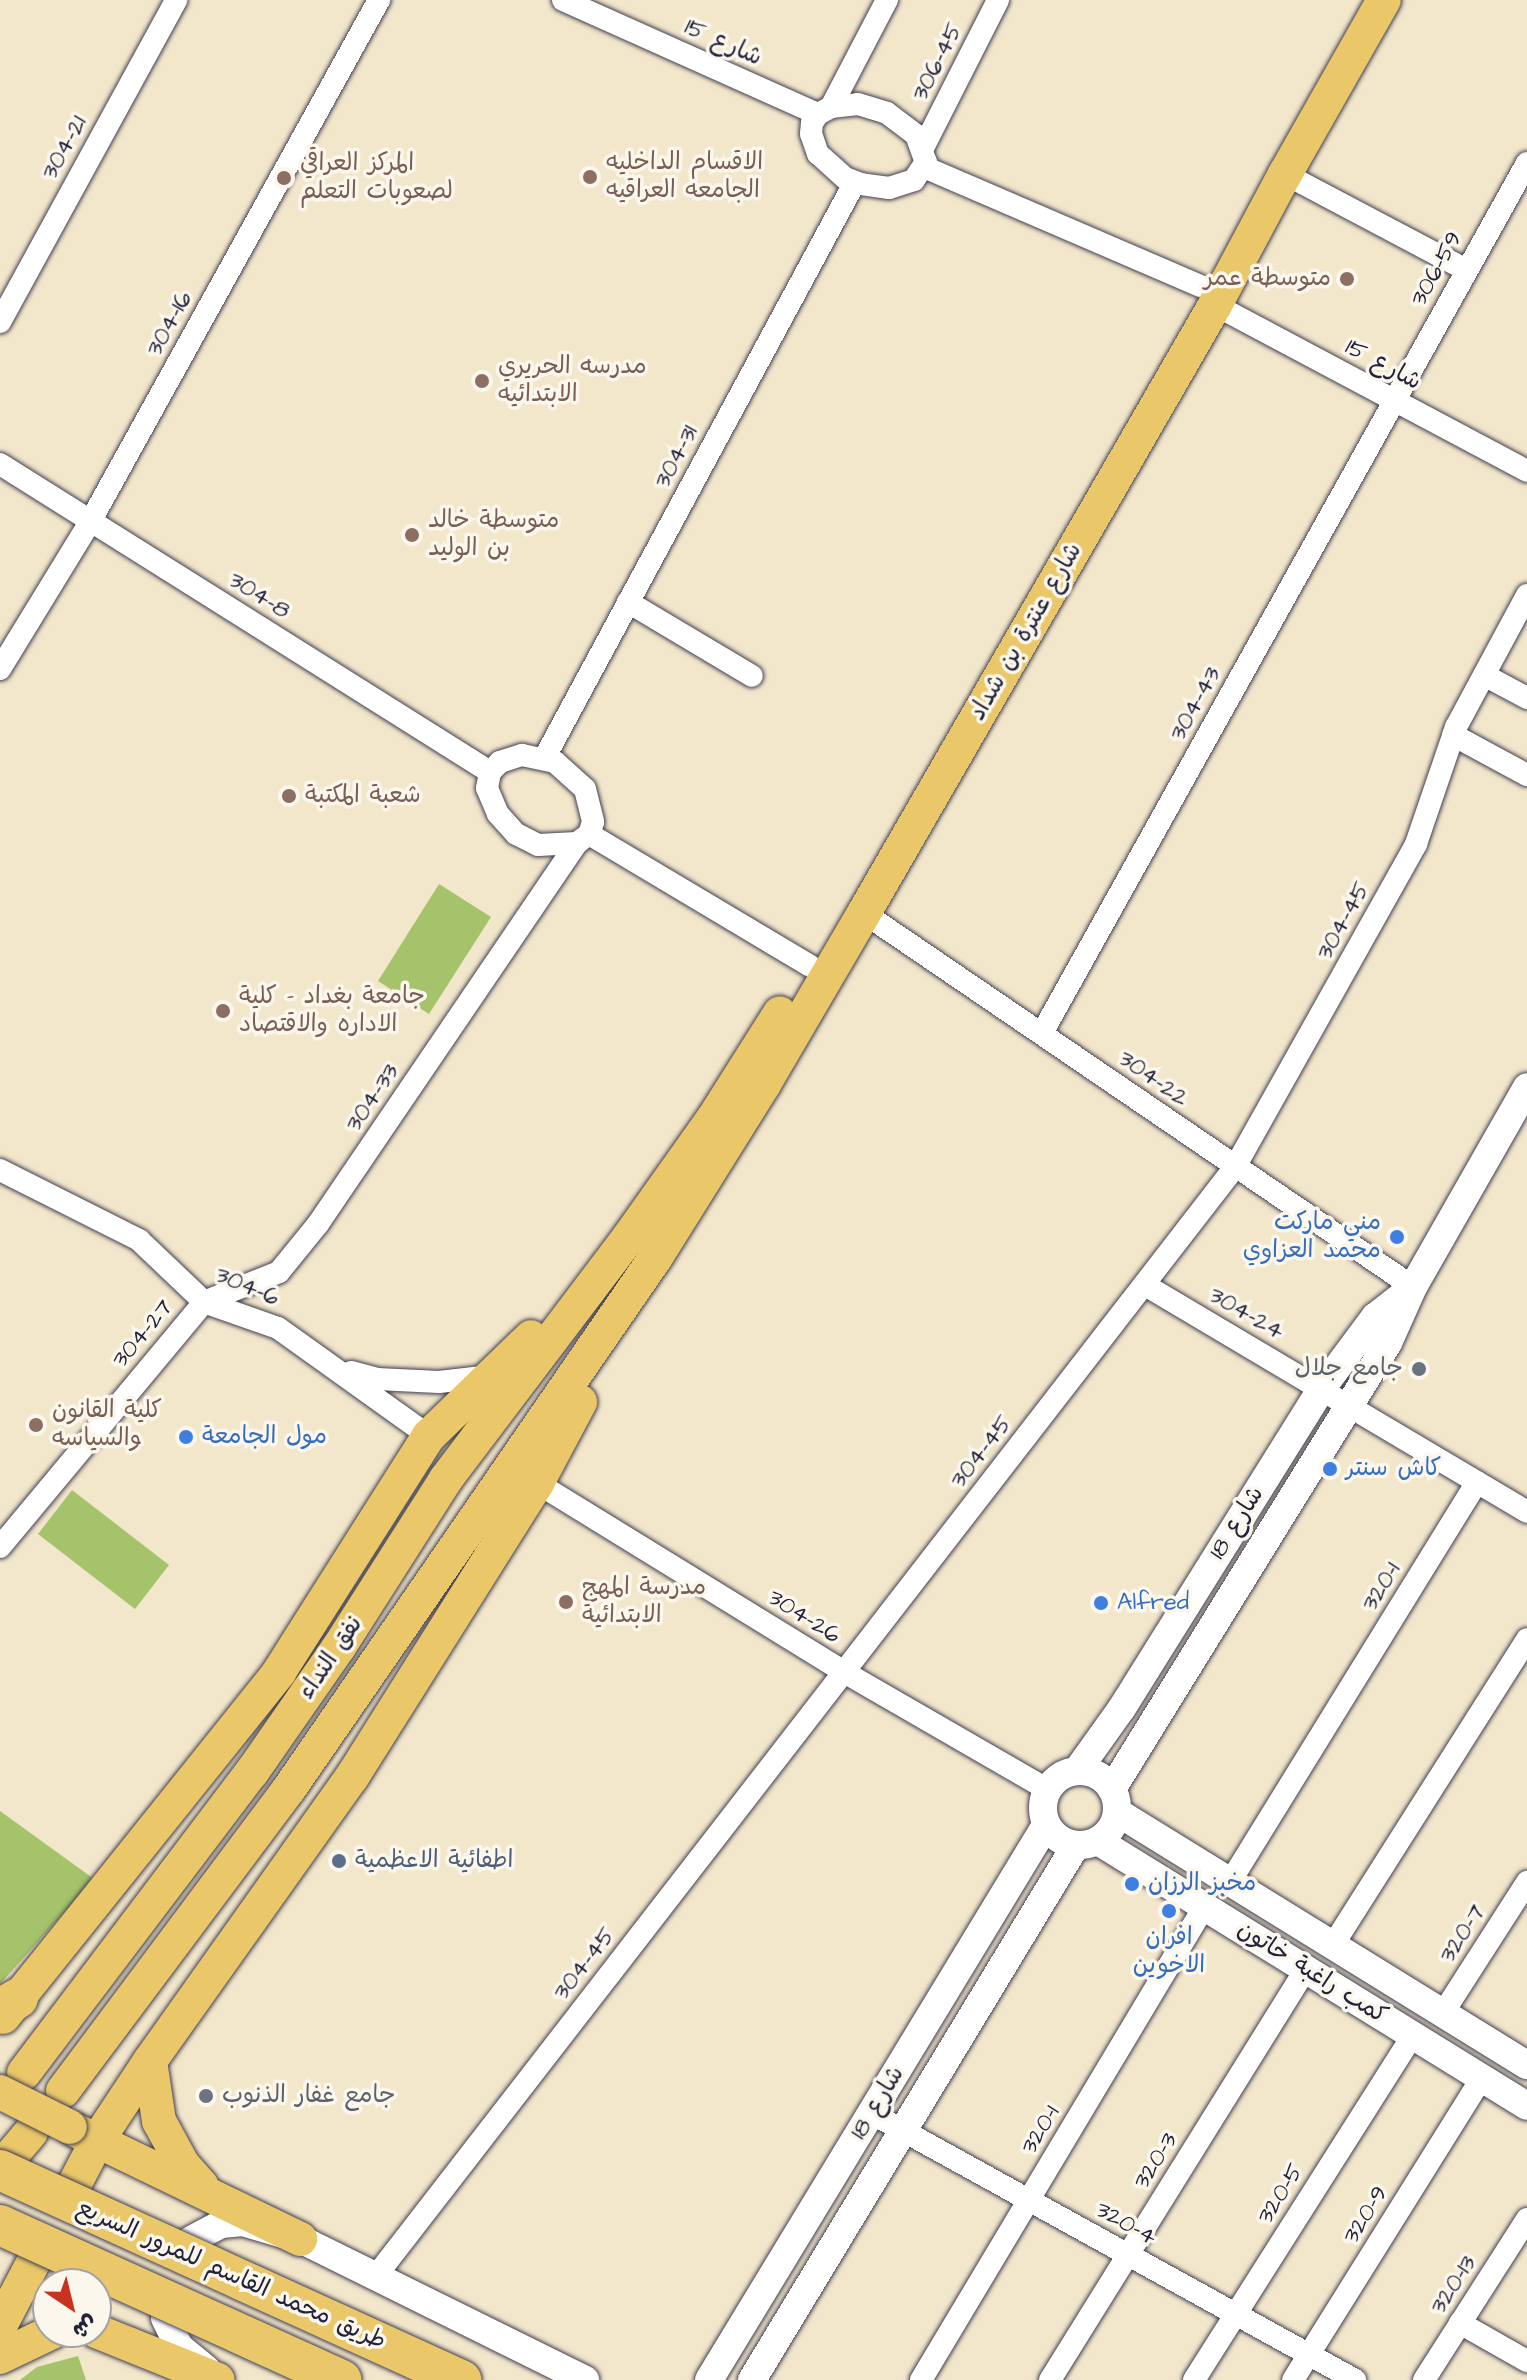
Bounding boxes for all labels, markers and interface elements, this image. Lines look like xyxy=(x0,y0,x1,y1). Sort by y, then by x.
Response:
street label: شارع 15 xyxy=(680,13,766,73)
street label: 306-45 xyxy=(906,18,970,106)
street label: 304-21 xyxy=(36,111,94,185)
place label: الاقسام الداخليه الجامعه العراقيه xyxy=(606,149,763,205)
place label: المركز العراقي لصعوبات التعلم xyxy=(300,150,453,206)
marker: الاقسام الداخليه الجامعه العراقيه xyxy=(581,168,599,186)
marker: المركز العراقي لصعوبات التعلم xyxy=(275,169,293,187)
street label: 306-59 xyxy=(1405,227,1469,311)
place label: متوسطة عمر xyxy=(1204,265,1331,293)
marker: متوسطة عمر xyxy=(1338,270,1356,288)
street label: 304-16 xyxy=(141,287,199,361)
street label: شارع 15 xyxy=(1340,333,1426,397)
place label: مدرسه الحريري الابتدائيه xyxy=(498,353,647,409)
marker: مدرسه الحريري الابتدائيه xyxy=(473,372,491,390)
street label: 304-31 xyxy=(649,421,705,493)
place label: متوسطة خالد بن الوليد xyxy=(428,507,559,563)
marker: متوسطة خالد بن الوليد xyxy=(403,526,421,544)
street label: شارع عنترة بن شداد xyxy=(963,538,1089,726)
street label: 304-8 xyxy=(223,566,295,626)
street label: 304-43 xyxy=(1164,662,1228,746)
place label: شعبة المكتبة xyxy=(305,782,421,810)
marker: شعبة المكتبة xyxy=(280,787,298,805)
street label: 304-45 xyxy=(1311,877,1377,965)
place label: جامعة بغداد - كلية الاداره والاقتصاد xyxy=(239,983,425,1039)
marker: جامعة بغداد - كلية الاداره والاقتصاد xyxy=(214,1002,232,1020)
street label: 304-22 xyxy=(1113,1045,1193,1113)
street label: 304-33 xyxy=(340,1059,406,1137)
place label: مني ماركت محمد العزاوي xyxy=(1243,1209,1381,1265)
marker: مني ماركت محمد العزاوي xyxy=(1388,1228,1406,1246)
street label: 304-6 xyxy=(211,1261,283,1313)
street label: 304-24 xyxy=(1204,1281,1288,1347)
street label: 304-27 xyxy=(106,1294,180,1374)
place label: جامع جلال xyxy=(1295,1355,1403,1383)
marker: جامع جلال xyxy=(1410,1360,1428,1378)
place label: كلية القانون والسياسه xyxy=(52,1397,162,1453)
street label: 304-45 xyxy=(945,1410,1019,1494)
marker: كلية القانون والسياسه xyxy=(27,1416,45,1434)
place label: مول الجامعة xyxy=(202,1423,327,1451)
marker: مول الجامعة xyxy=(177,1428,195,1446)
place label: كاش سنتر xyxy=(1346,1455,1441,1483)
marker: كاش سنتر xyxy=(1321,1460,1339,1478)
street label: شارع 18 xyxy=(1204,1481,1270,1565)
street label: 320-1 xyxy=(1356,1557,1408,1617)
place label: مدرسة المهج الابتدائية xyxy=(582,1574,706,1630)
street label: 304-26 xyxy=(762,1584,846,1650)
place label: Alfred xyxy=(1117,1589,1189,1617)
marker: مدرسة المهج الابتدائية xyxy=(557,1593,575,1611)
marker: Alfred xyxy=(1092,1594,1110,1612)
street label: نفق النداء xyxy=(293,1611,369,1705)
place label: اطفائية الاعظمية xyxy=(355,1847,513,1875)
marker: اطفائية الاعظمية xyxy=(330,1852,348,1870)
place label: مخبز الرزان xyxy=(1148,1870,1256,1898)
marker: مخبز الرزان xyxy=(1123,1875,1141,1893)
street label: 320-7 xyxy=(1434,1900,1492,1968)
marker: افران الاخوين xyxy=(1160,1902,1178,1920)
street label: كمب راغبة خاتون xyxy=(1232,1915,1392,2031)
street label: 304-45 xyxy=(548,1922,622,2006)
place label: افران الاخوين xyxy=(1133,1924,1205,1980)
street label: شارع 18 xyxy=(845,2061,911,2145)
place label: جامع غفار الذنوب xyxy=(222,2082,395,2110)
marker: جامع غفار الذنوب xyxy=(197,2087,215,2105)
street label: 320-1 xyxy=(1015,2100,1067,2160)
street label: 320-3 xyxy=(1128,2128,1184,2194)
street label: 320-5 xyxy=(1251,2159,1311,2229)
street label: 320-9 xyxy=(1337,2181,1395,2249)
street label: طريق محمد القاسم للمرور السريع xyxy=(72,2194,390,2356)
street label: 320-4 xyxy=(1091,2196,1161,2252)
street label: 320-13 xyxy=(1425,2250,1483,2320)
north arrow xyxy=(32,2268,112,2348)
text: ش xyxy=(66,2307,104,2346)

